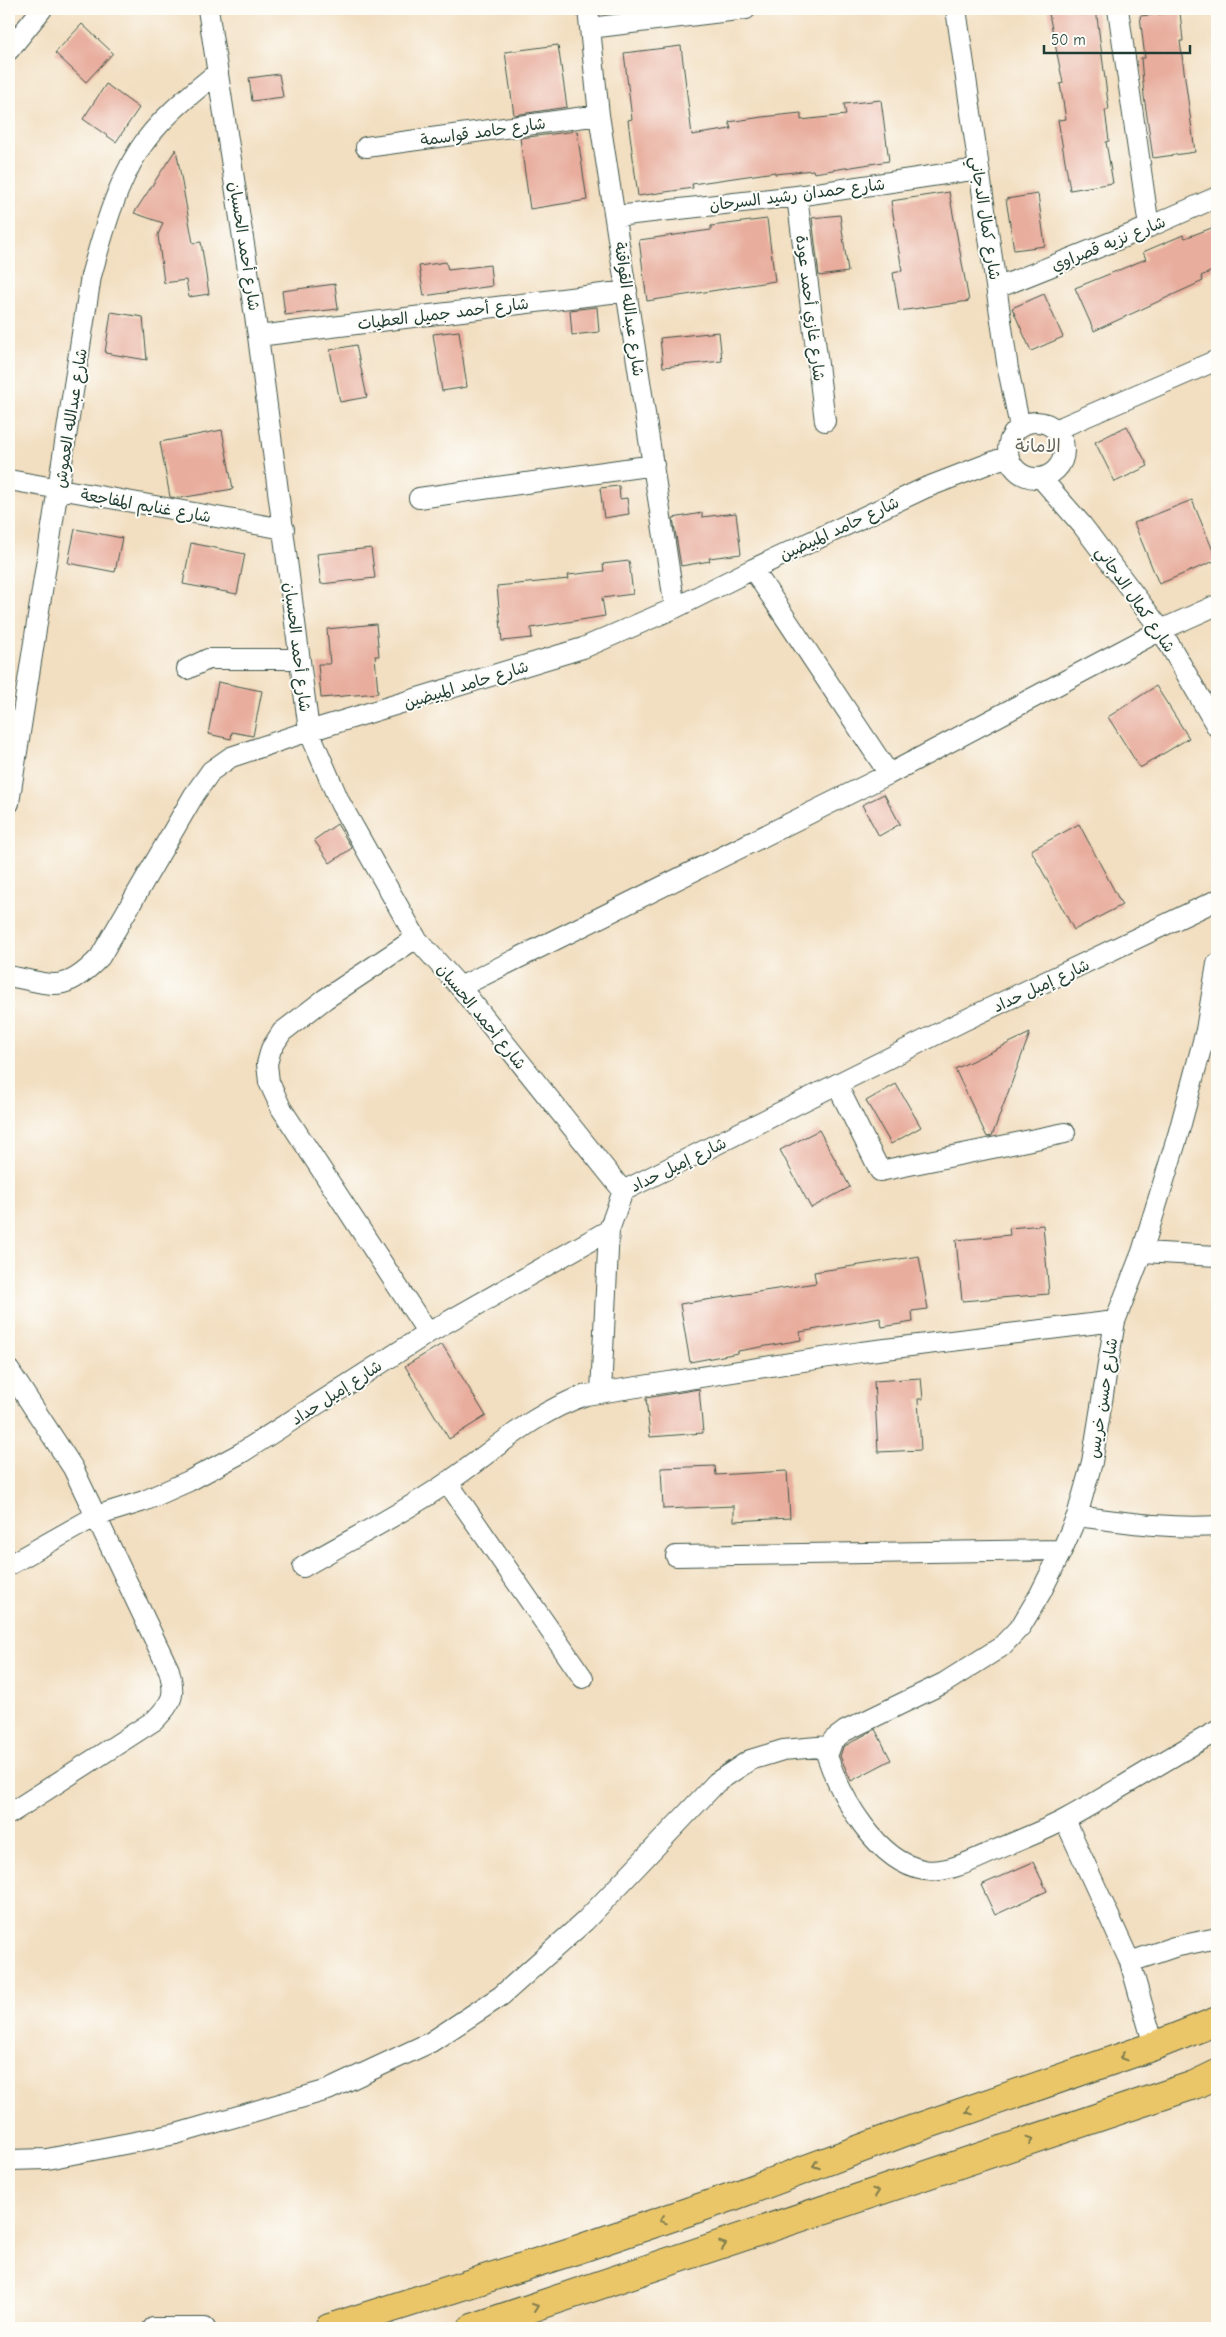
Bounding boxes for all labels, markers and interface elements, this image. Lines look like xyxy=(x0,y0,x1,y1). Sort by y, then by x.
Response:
scale bar xyxy=(1044,22,1190,54)
text: 50 m xyxy=(1051,31,1086,49)
street label: شارع حامد قواسمة xyxy=(419,114,547,152)
street label: شارع كمال الدجاني xyxy=(961,155,1004,282)
street label: شارع حمدان رشيد السرحان xyxy=(708,175,886,217)
street label: شارع أحمد الحسبان xyxy=(223,180,263,312)
street label: شارع نزيه قصراوي xyxy=(1049,213,1169,277)
street label: شارع غازي أحمد عودة xyxy=(790,234,828,382)
street label: شارع عبدالله القواقنة xyxy=(609,241,647,378)
street label: شارع أحمد جميل العطيات xyxy=(356,295,530,335)
street label: شارع عبدالله العموش xyxy=(51,347,93,490)
district label: الامانة xyxy=(1015,436,1061,457)
street label: شارع غنايم المفاجعة xyxy=(79,486,212,529)
street label: شارع حامد المبيضين xyxy=(777,493,903,566)
street label: شارع كمال الدجاني xyxy=(1088,543,1178,659)
street label: شارع أحمد الحسبان xyxy=(278,581,314,713)
street label: شارع حامد المبيضين xyxy=(402,657,531,714)
street label: شارع إميل حداد xyxy=(990,956,1093,1018)
street label: شارع أحمد الحسبان xyxy=(432,960,529,1074)
street label: شارع إميل حداد xyxy=(628,1134,730,1198)
street label: شارع حسن خريس xyxy=(1085,1337,1123,1460)
street label: شارع إميل حداد xyxy=(288,1357,386,1430)
one-way arrow xyxy=(1119,2051,1127,2061)
one-way arrow xyxy=(965,2105,974,2115)
one-way arrow xyxy=(1025,2136,1034,2146)
one-way arrow xyxy=(812,2159,821,2169)
one-way arrow xyxy=(871,2188,880,2198)
one-way arrow xyxy=(659,2214,668,2224)
one-way arrow xyxy=(718,2241,726,2251)
one-way arrow xyxy=(530,2303,539,2313)

